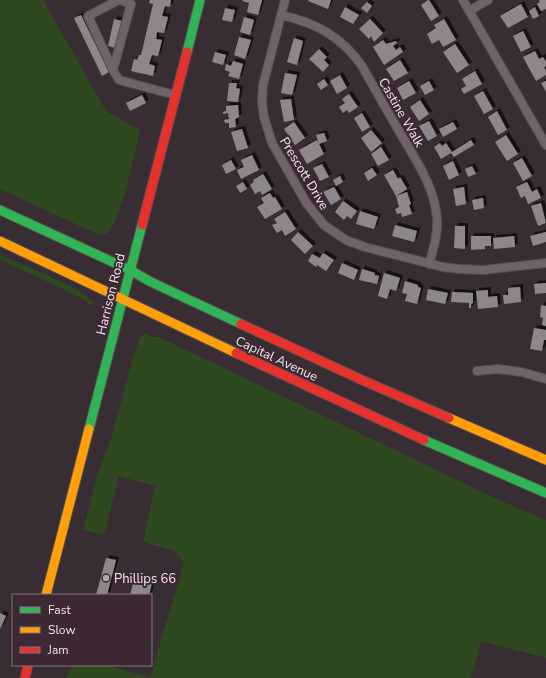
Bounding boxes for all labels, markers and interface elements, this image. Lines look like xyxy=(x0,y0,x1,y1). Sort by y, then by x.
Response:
street label: Castine Walk xyxy=(374,74,429,151)
street label: Prescott Drive xyxy=(275,134,333,213)
street label: Harrison Road xyxy=(92,252,130,337)
street label: Capital Avenue xyxy=(232,332,321,386)
place label: Phillips 66 xyxy=(114,570,176,588)
marker: Phillips 66 xyxy=(101,573,111,583)
legend xyxy=(12,594,152,666)
text: Fast xyxy=(48,602,71,618)
text: Slow xyxy=(48,622,76,638)
text: Jam xyxy=(47,642,69,658)

